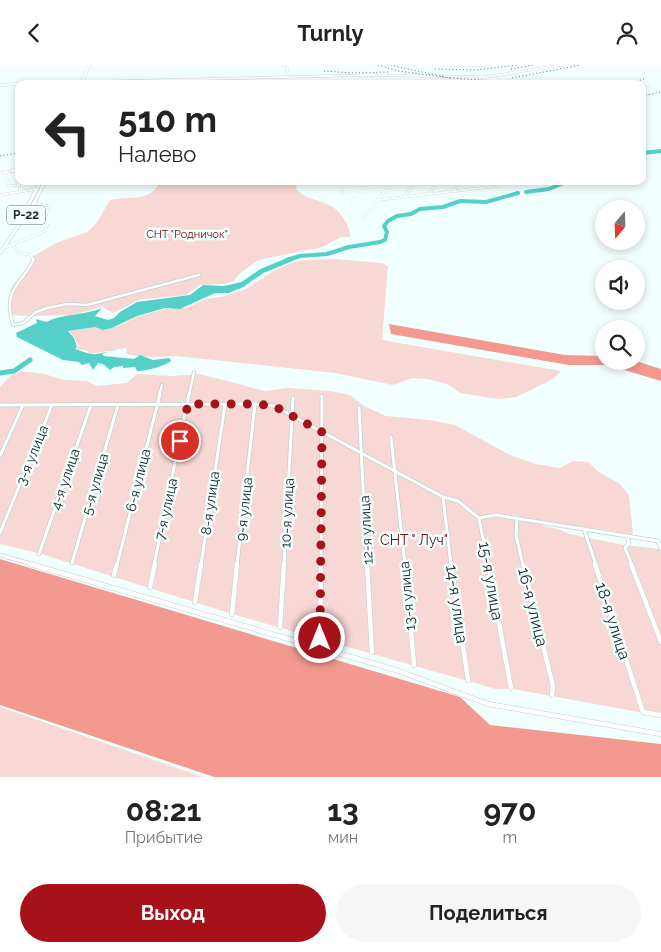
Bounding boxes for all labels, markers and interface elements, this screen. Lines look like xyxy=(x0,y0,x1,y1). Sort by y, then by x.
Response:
icon: back xyxy=(20,19,48,47)
icon: person xyxy=(613,19,641,47)
text: Turnly xyxy=(297,20,364,46)
text: 510 m xyxy=(118,99,217,140)
icon: left xyxy=(35,100,100,165)
text: Налево xyxy=(118,141,196,167)
north arrow xyxy=(595,200,645,250)
map controls xyxy=(595,200,645,370)
road number: Р-22 xyxy=(7,205,45,225)
park label: СНТ "Родничок" xyxy=(146,228,228,241)
button: sound xyxy=(595,260,645,310)
button: search xyxy=(595,320,645,370)
pin xyxy=(159,420,201,462)
street label: 3-я улица xyxy=(13,423,51,487)
icon: arrive xyxy=(166,427,194,455)
street label: 4-я улица xyxy=(47,446,83,512)
street label: 6-я улица xyxy=(122,447,154,513)
street label: 5-я улица xyxy=(79,451,111,517)
street label: 8-я улица xyxy=(198,470,222,536)
street label: 9-я улица xyxy=(233,476,255,542)
street label: 7-я улица xyxy=(152,477,180,541)
street label: 10-я улица xyxy=(277,477,297,549)
street label: 12-я улица xyxy=(356,495,376,565)
park label: СНТ " Луч" xyxy=(380,532,448,548)
street label: 15-я улица xyxy=(475,540,507,622)
street label: 13-я улица xyxy=(396,561,418,631)
street label: 14-я улица xyxy=(442,563,472,645)
street label: 16-я улица xyxy=(514,566,552,648)
street label: 18-я улица xyxy=(592,580,634,662)
position arrow xyxy=(293,611,345,663)
text: 08:21 xyxy=(126,793,201,828)
text: 13 xyxy=(327,793,359,828)
text: 970 xyxy=(483,793,536,828)
text: Прибытие xyxy=(125,828,203,847)
text: мин xyxy=(328,828,358,847)
text: m xyxy=(502,828,517,847)
button: Выход xyxy=(20,884,326,942)
button: Поделиться xyxy=(336,884,641,942)

